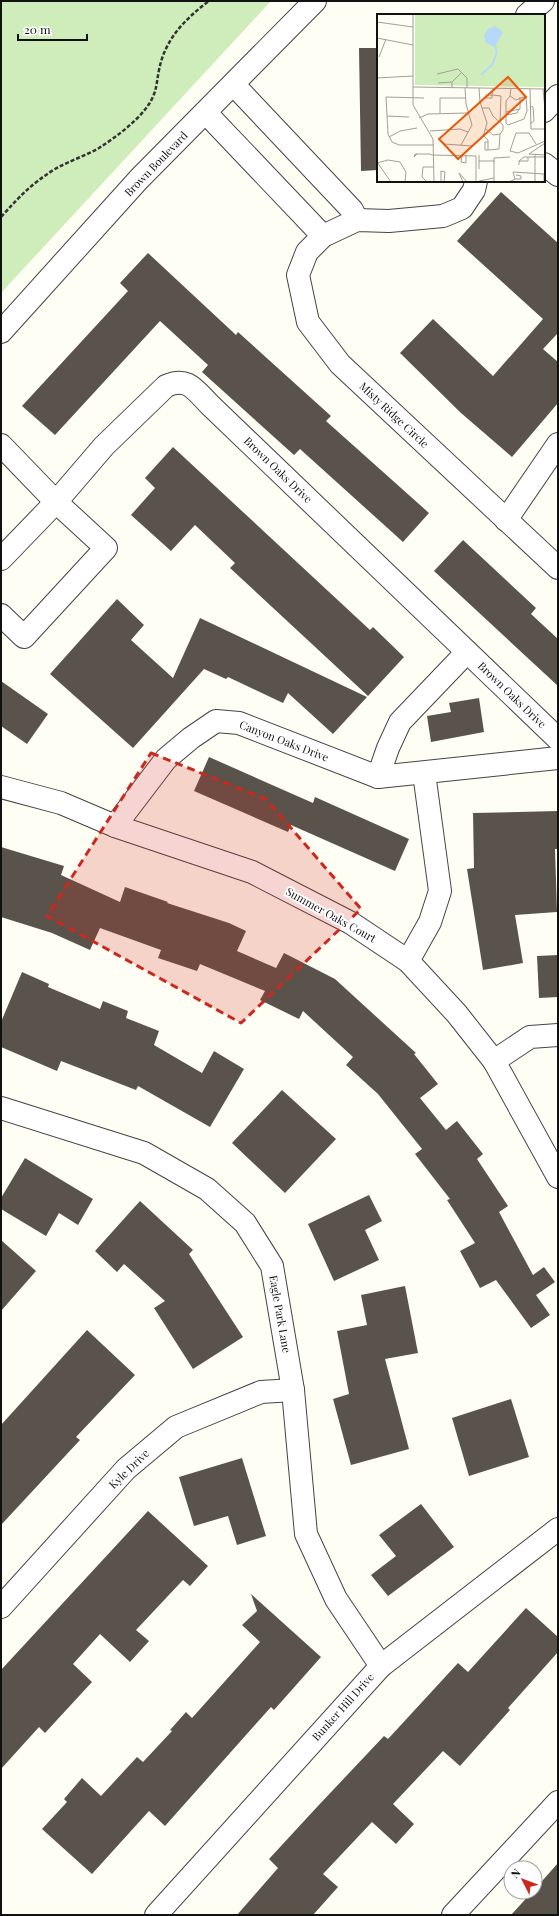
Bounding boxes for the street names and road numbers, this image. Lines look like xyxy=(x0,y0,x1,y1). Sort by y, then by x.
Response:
street label: Brown Boulevard xyxy=(121,127,191,199)
street label: Misty Ridge Circle xyxy=(356,379,433,451)
street label: Brown Oaks Drive xyxy=(241,433,316,506)
street label: Brown Oaks Drive xyxy=(475,658,550,731)
street label: Canyon Oaks Drive xyxy=(237,717,331,765)
street label: Summer Oaks Court xyxy=(283,884,379,946)
street label: Eagle Park Lane xyxy=(266,1274,295,1354)
street label: Kyle Drive xyxy=(105,1445,152,1492)
street label: Bunker Hill Drive xyxy=(308,1669,377,1744)

